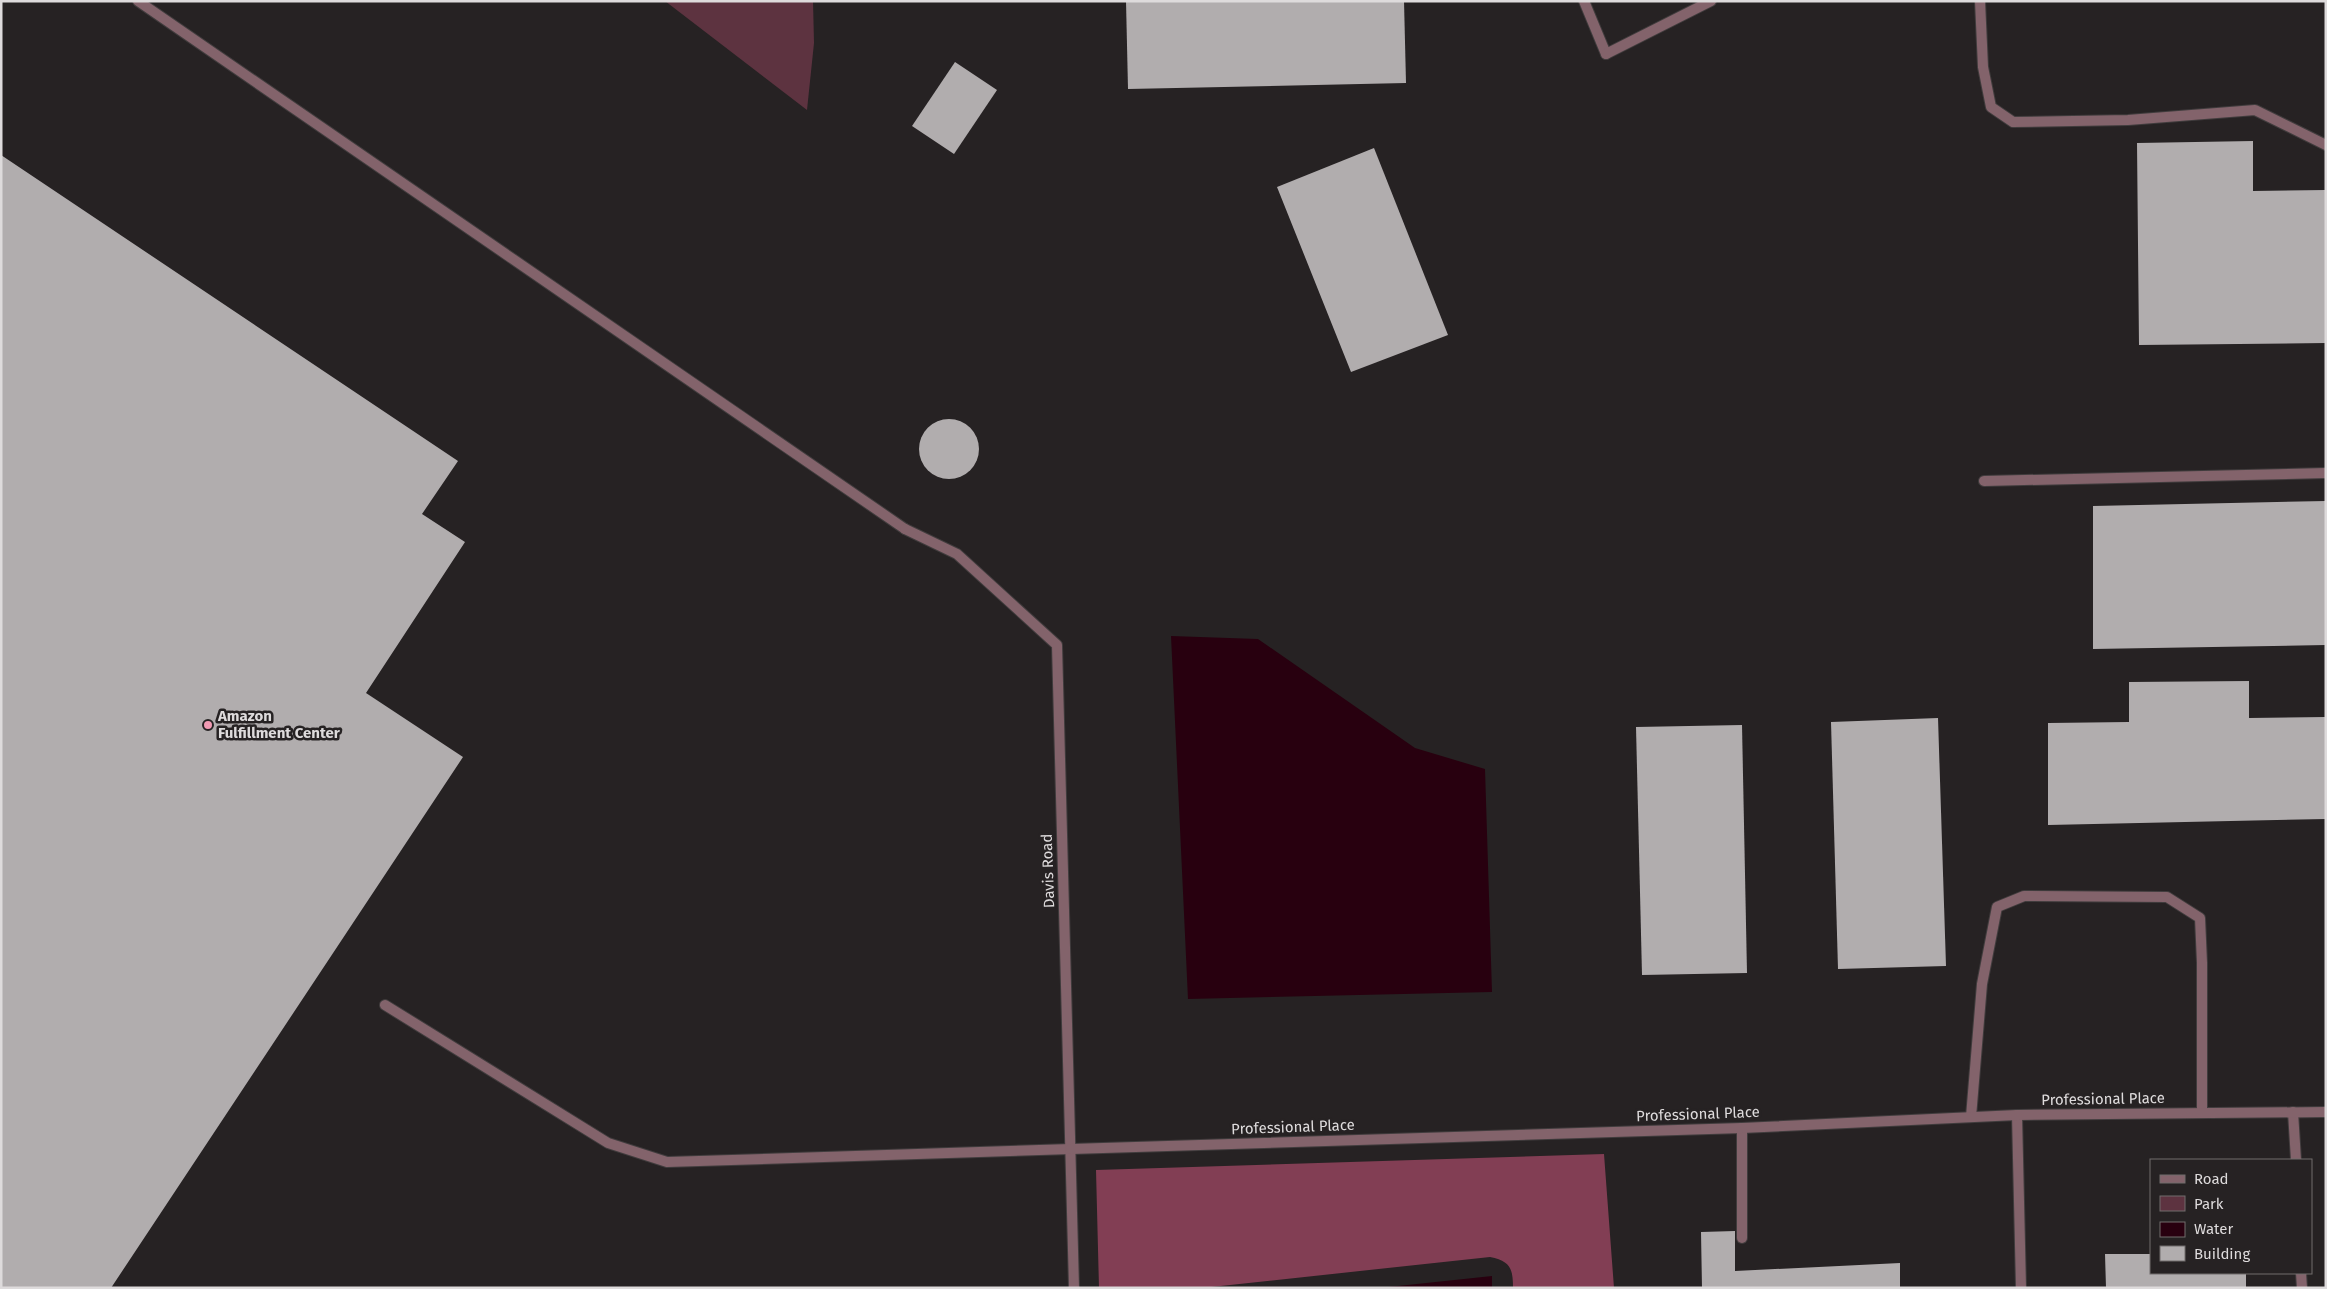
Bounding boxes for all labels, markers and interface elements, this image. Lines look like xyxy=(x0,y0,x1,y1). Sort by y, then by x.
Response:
place label: Amazon Fulfillment Center xyxy=(217,707,341,742)
marker: Amazon Fulfillment Center xyxy=(202,719,214,731)
street label: Davis Road xyxy=(1038,833,1058,909)
street label: Professional Place xyxy=(2041,1089,2165,1109)
street label: Professional Place xyxy=(1636,1103,1760,1125)
street label: Professional Place xyxy=(1231,1116,1355,1138)
legend xyxy=(2150,1159,2312,1274)
text: Road xyxy=(2194,1170,2229,1188)
text: Park xyxy=(2194,1195,2224,1213)
text: Water xyxy=(2194,1220,2233,1238)
text: Building xyxy=(2194,1245,2250,1263)

